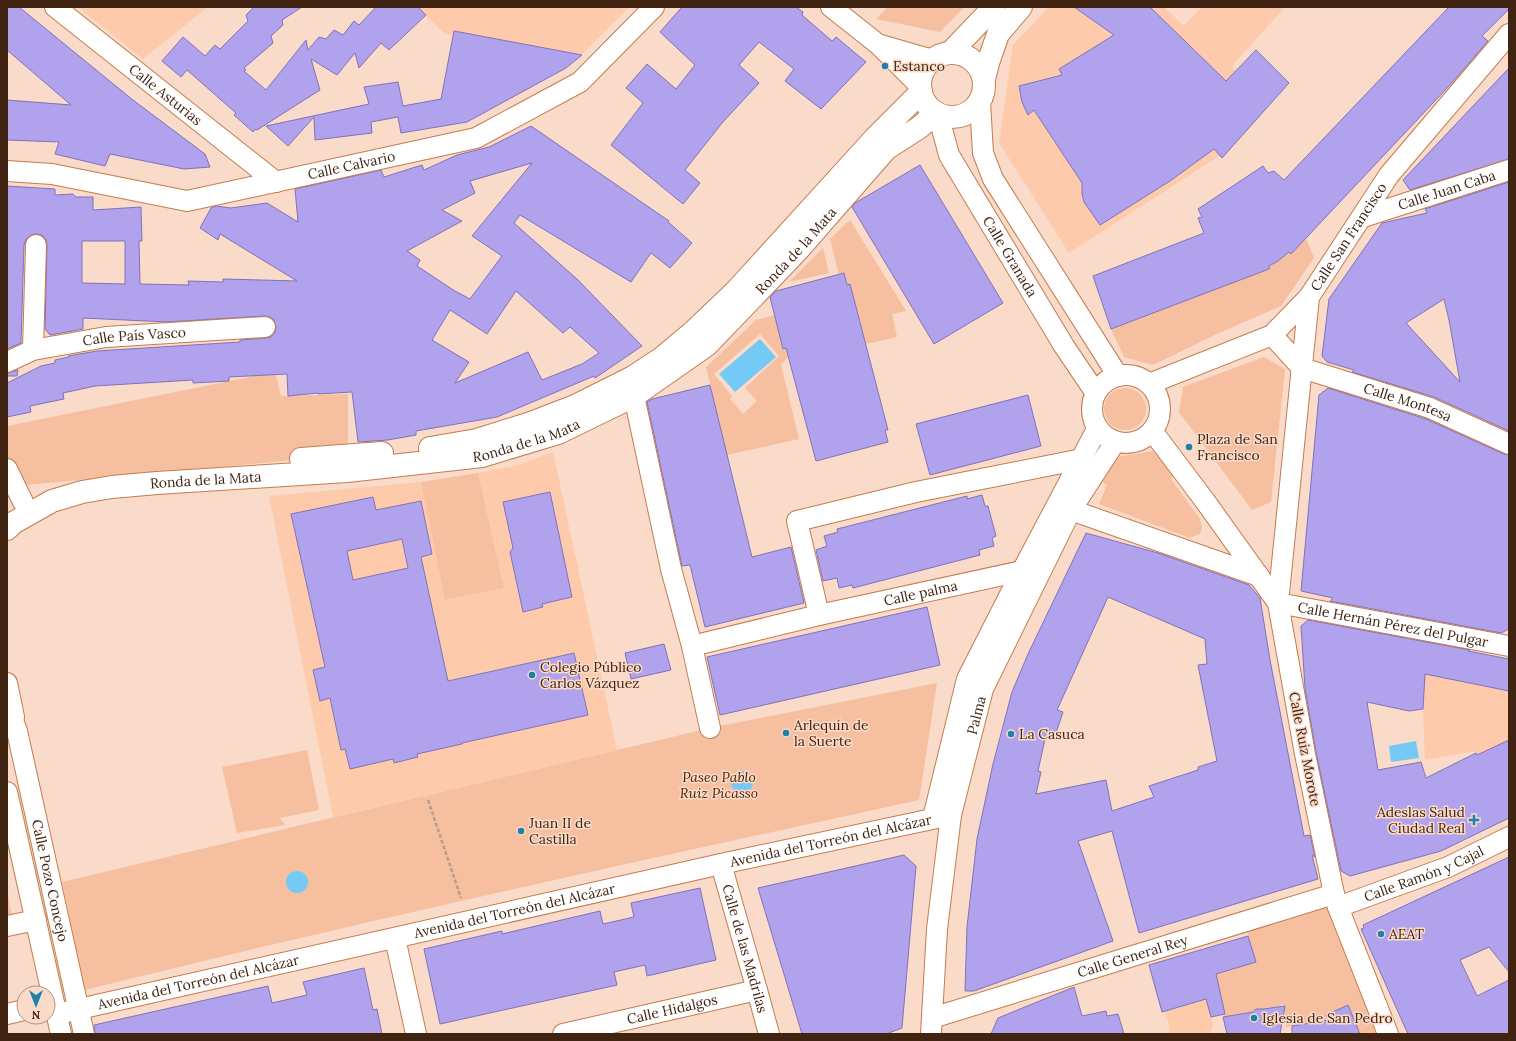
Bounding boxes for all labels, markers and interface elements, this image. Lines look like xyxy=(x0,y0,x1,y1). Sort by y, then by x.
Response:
place label: Estanco xyxy=(893,57,945,75)
street label: Calle Asturias xyxy=(125,60,206,129)
marker: Estanco xyxy=(880,61,890,71)
street label: Calle Calvario xyxy=(306,147,397,183)
street label: Calle Juan Caba xyxy=(1396,166,1498,214)
street label: Calle San Francisco xyxy=(1306,179,1391,294)
street label: Ronda de la Mata xyxy=(752,203,840,298)
street label: Calle Granada xyxy=(979,213,1041,300)
street label: Calle País Vasco xyxy=(81,323,187,350)
street label: Calle Montesa xyxy=(1361,379,1455,426)
street label: Ronda de la Mata xyxy=(472,415,583,466)
place label: Plaza de San Francisco xyxy=(1197,430,1278,464)
marker: Plaza de San Francisco xyxy=(1184,442,1194,452)
street label: Ronda de la Mata xyxy=(149,467,262,493)
street label: Calle palma xyxy=(882,576,959,610)
street label: Calle Hernán Pérez del Pulgar xyxy=(1296,598,1490,651)
place label: Colegio Público Carlos Vázquez xyxy=(540,658,642,692)
marker: Colegio Público Carlos Vázquez xyxy=(527,670,537,680)
street label: Calle Ruiz Morote xyxy=(1285,690,1325,808)
street label: Palma xyxy=(963,694,990,736)
place label: Arlequín de la Suerte xyxy=(793,716,869,750)
place label: La Casuca xyxy=(1019,725,1085,743)
marker: Arlequín de la Suerte xyxy=(781,728,791,738)
marker: La Casuca xyxy=(1006,729,1016,739)
park label: Paseo Pablo Ruiz Picasso xyxy=(680,768,758,802)
place label: Adeslas Salud Ciudad Real xyxy=(1376,803,1465,837)
street label: Avenida del Torreón del Alcázar xyxy=(727,810,933,871)
place label: Juan II de Castilla xyxy=(528,814,591,848)
marker: Adeslas Salud Ciudad Real xyxy=(1468,814,1480,826)
street label: Calle Pozo Concejo xyxy=(28,818,72,943)
marker: Juan II de Castilla xyxy=(516,826,526,836)
street label: Calle Ramón y Cajal xyxy=(1361,842,1487,906)
street label: Avenida del Torreón del Alcázar xyxy=(411,879,617,942)
street label: Calle de las Madrilas xyxy=(718,882,772,1015)
place label: AEAT xyxy=(1388,925,1424,943)
marker: AEAT xyxy=(1376,929,1386,939)
street label: Calle General Rey xyxy=(1075,930,1191,982)
street label: Avenida del Torreón del Alcázar xyxy=(95,951,301,1014)
north arrow xyxy=(16,985,56,1025)
street label: Calle Hidalgos xyxy=(625,990,719,1028)
text: N xyxy=(31,1008,40,1022)
place label: Iglesia de San Pedro xyxy=(1262,1009,1393,1027)
marker: Iglesia de San Pedro xyxy=(1249,1013,1259,1023)

